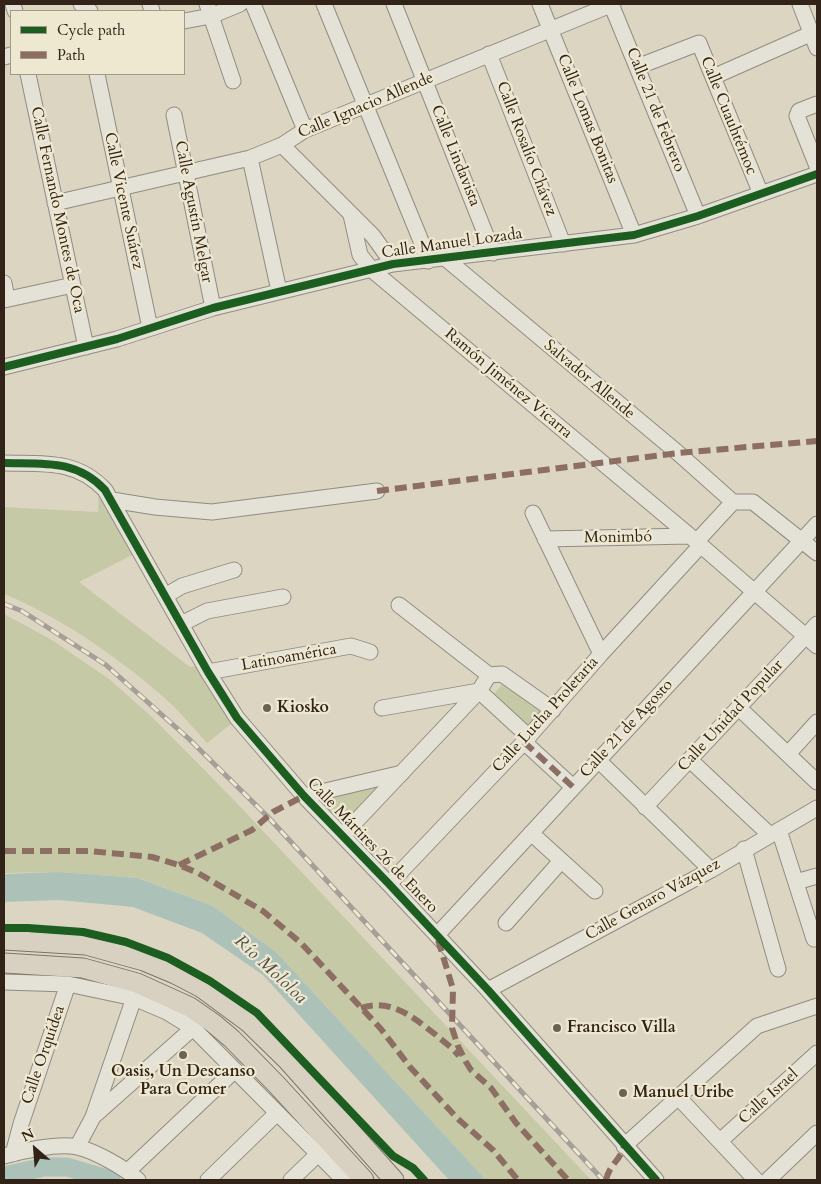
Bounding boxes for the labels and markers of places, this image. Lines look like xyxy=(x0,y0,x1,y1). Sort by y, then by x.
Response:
place label: Kiosko xyxy=(277,698,329,718)
marker: Kiosko xyxy=(261,702,273,714)
place label: Francisco Villa xyxy=(567,1018,676,1038)
marker: Francisco Villa xyxy=(551,1022,563,1034)
marker: Oasis, Un Descanso Para Comer xyxy=(177,1049,189,1061)
place label: Oasis, Un Descanso Para Comer xyxy=(111,1062,255,1100)
place label: Manuel Uribe xyxy=(633,1083,734,1103)
marker: Manuel Uribe xyxy=(617,1087,629,1099)

